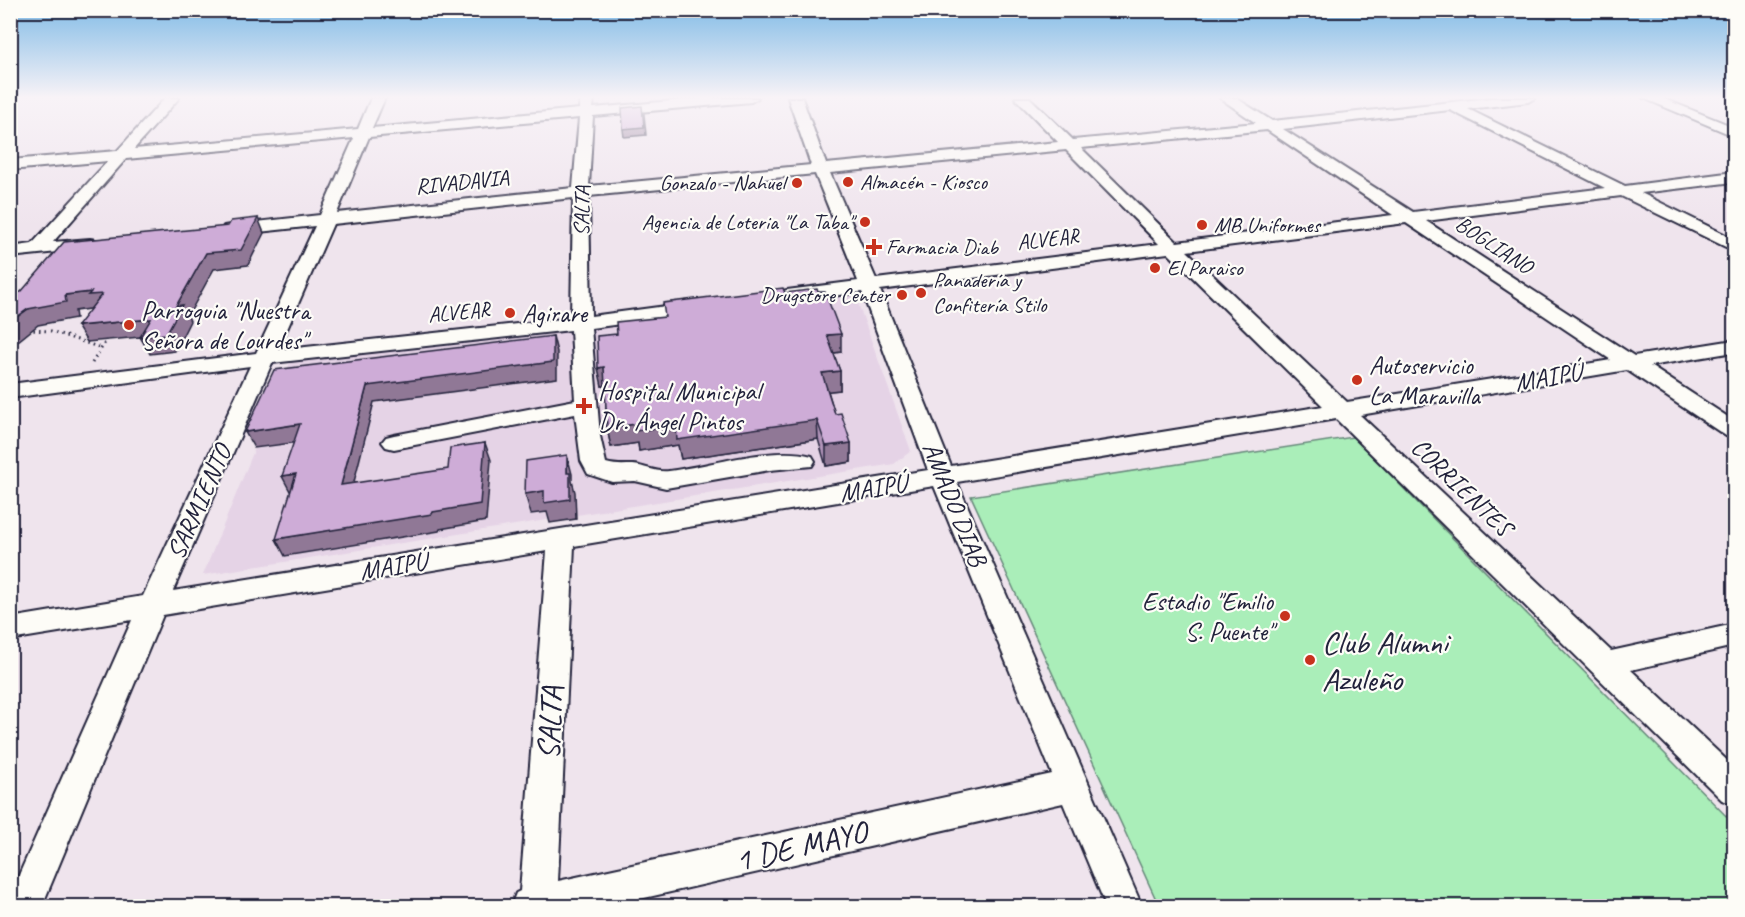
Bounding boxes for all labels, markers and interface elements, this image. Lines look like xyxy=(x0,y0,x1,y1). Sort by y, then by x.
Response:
street label: RIVADAVIA xyxy=(414,163,511,201)
place label: Almacén - Kiosco xyxy=(860,168,988,196)
place label: Gonzalo - Nahuel xyxy=(660,169,789,197)
marker: Almacén - Kiosco xyxy=(841,175,855,189)
marker: Gonzalo - Nahuel xyxy=(790,176,804,190)
street label: SALTA xyxy=(568,185,596,236)
place label: Agencia de Loteria "La Taba" xyxy=(642,208,858,236)
street label: BOGLIANO xyxy=(1450,210,1540,281)
place label: MB Uniformes xyxy=(1214,211,1322,239)
marker: Agencia de Loteria "La Taba" xyxy=(858,215,872,229)
marker: MB Uniformes xyxy=(1195,218,1209,232)
street label: ALVEAR xyxy=(1015,221,1083,257)
place label: Farmacia Diab xyxy=(886,233,999,261)
marker: Farmacia Diab xyxy=(867,240,881,254)
place label: El Paraiso xyxy=(1167,254,1244,282)
marker: El Paraiso xyxy=(1148,261,1162,275)
place label: Panadería y Confitería Stilo xyxy=(933,266,1048,319)
place label: Drugstore Center xyxy=(760,281,892,309)
marker: Panadería y Confitería Stilo xyxy=(914,286,928,300)
marker: Drugstore Center xyxy=(895,288,909,302)
place label: Parroquia "Nuestra Señora de Lourdes" xyxy=(141,294,312,357)
street label: ALVEAR xyxy=(427,295,493,329)
place label: Agirare xyxy=(522,297,589,330)
marker: Agirare xyxy=(503,306,517,320)
marker: Parroquia "Nuestra Señora de Lourdes" xyxy=(122,318,136,332)
place label: Autoservicio La Maravilla xyxy=(1369,349,1481,412)
street label: MAIPÚ xyxy=(1512,354,1588,399)
marker: Autoservicio La Maravilla xyxy=(1350,373,1364,387)
place label: Hospital Municipal Dr. Ángel Pintos xyxy=(598,375,765,438)
marker: Hospital Municipal Dr. Ángel Pintos xyxy=(575,397,593,415)
street label: CORRIENTES xyxy=(1404,430,1523,547)
street label: SARMIENTO xyxy=(159,437,240,564)
street label: AMADO DIAB xyxy=(915,437,995,572)
street label: MAIPÚ xyxy=(837,466,913,510)
street label: MAIPÚ xyxy=(357,544,433,588)
place label: Estadio "Emilio S. Puente" xyxy=(1142,585,1278,648)
marker: Estadio "Emilio S. Puente" xyxy=(1278,609,1292,623)
place label: Club Alumni Azuleño xyxy=(1322,622,1452,700)
marker: Club Alumni Azuleño xyxy=(1303,653,1317,667)
street label: SALTA xyxy=(528,685,572,761)
street label: 1 DE MAYO xyxy=(731,810,874,881)

